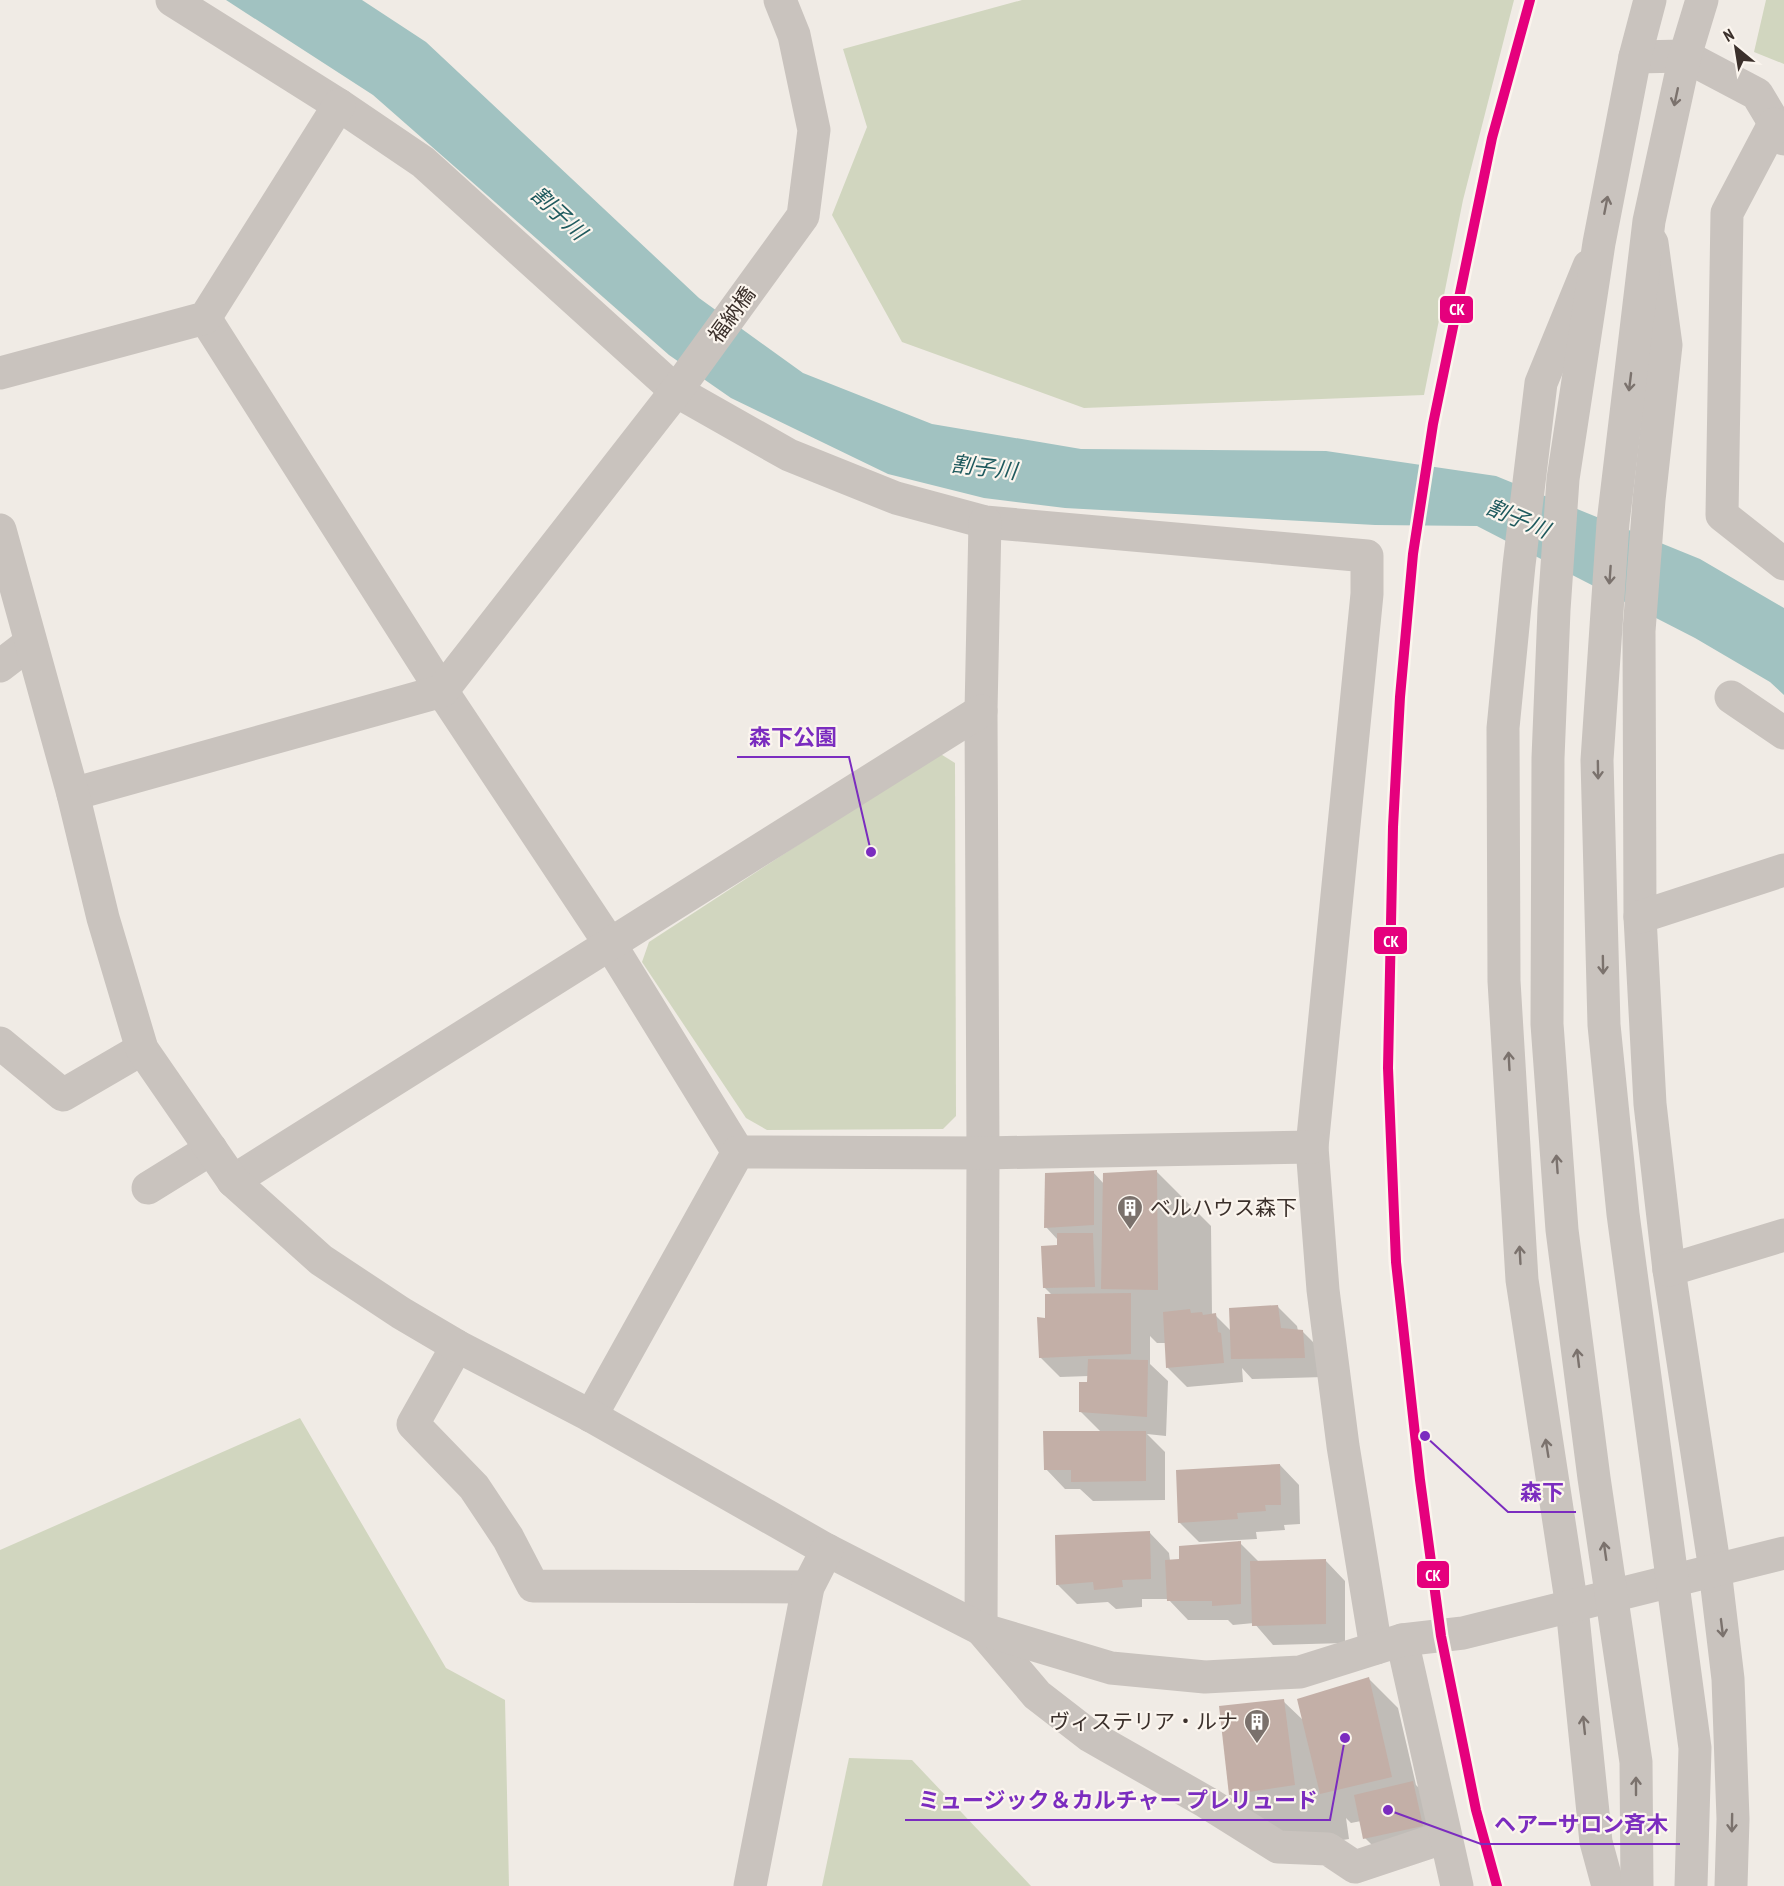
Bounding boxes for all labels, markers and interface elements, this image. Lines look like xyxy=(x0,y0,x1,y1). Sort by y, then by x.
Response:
north arrow xyxy=(1706,18,1766,78)
text: N xyxy=(1720,24,1737,46)
one-way arrow xyxy=(1670,87,1682,106)
water label: 割子川 xyxy=(525,180,594,247)
one-way arrow xyxy=(1601,196,1612,216)
street label: 福納橋 xyxy=(702,281,761,348)
line badge: CK xyxy=(1439,295,1474,324)
text: CK xyxy=(1449,299,1465,319)
one-way arrow xyxy=(1624,371,1635,391)
water label: 割子川 xyxy=(950,449,1020,485)
water label: 割子川 xyxy=(1482,492,1556,545)
one-way arrow xyxy=(1604,565,1615,585)
callout: 森下公園 xyxy=(737,717,849,757)
text: 森下公園 xyxy=(749,723,837,751)
one-way arrow xyxy=(1592,760,1603,780)
line badge: CK xyxy=(1373,926,1408,955)
text: CK xyxy=(1383,931,1399,951)
one-way arrow xyxy=(1597,954,1608,974)
one-way arrow xyxy=(1503,1051,1514,1071)
one-way arrow xyxy=(1552,1154,1563,1174)
building icon: ベルハウス森下 xyxy=(1115,1193,1145,1231)
place label: ベルハウス森下 xyxy=(1150,1194,1297,1221)
one-way arrow xyxy=(1514,1246,1525,1266)
one-way arrow xyxy=(1573,1348,1584,1368)
one-way arrow xyxy=(1542,1439,1553,1459)
callout: 森下 xyxy=(1508,1472,1576,1512)
text: 森下 xyxy=(1520,1478,1564,1506)
one-way arrow xyxy=(1599,1541,1610,1561)
line badge: CK xyxy=(1416,1560,1450,1589)
text: CK xyxy=(1425,1565,1441,1585)
one-way arrow xyxy=(1717,1618,1728,1637)
building icon: ヴィステリア・ルナ xyxy=(1242,1707,1272,1745)
place label: ヴィステリア・ルナ xyxy=(1049,1708,1238,1735)
one-way arrow xyxy=(1578,1715,1589,1735)
one-way arrow xyxy=(1630,1776,1642,1796)
callout: ミュージック＆カルチャー プレリュード xyxy=(905,1780,1330,1820)
text: ミュージック＆カルチャー プレリュード xyxy=(918,1786,1318,1814)
callout: ヘアーサロン斉木 xyxy=(1481,1804,1680,1844)
text: ヘアーサロン斉木 xyxy=(1494,1810,1668,1838)
one-way arrow xyxy=(1727,1812,1738,1832)

